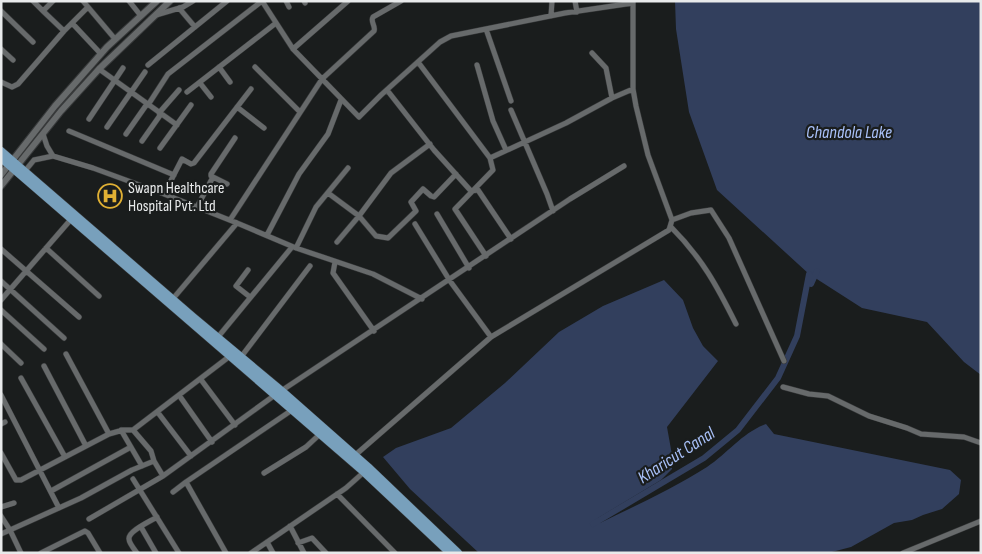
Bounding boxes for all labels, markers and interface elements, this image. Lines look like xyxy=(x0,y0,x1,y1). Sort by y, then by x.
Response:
water label: Chandola Lake xyxy=(806,122,892,143)
place label: Swapn Healthcare Hospital Pvt. Ltd xyxy=(128,179,224,216)
hospital icon: Swapn Healthcare Hospital Pvt. Ltd xyxy=(97,183,123,209)
water label: Kharicut Canal xyxy=(634,422,719,488)

